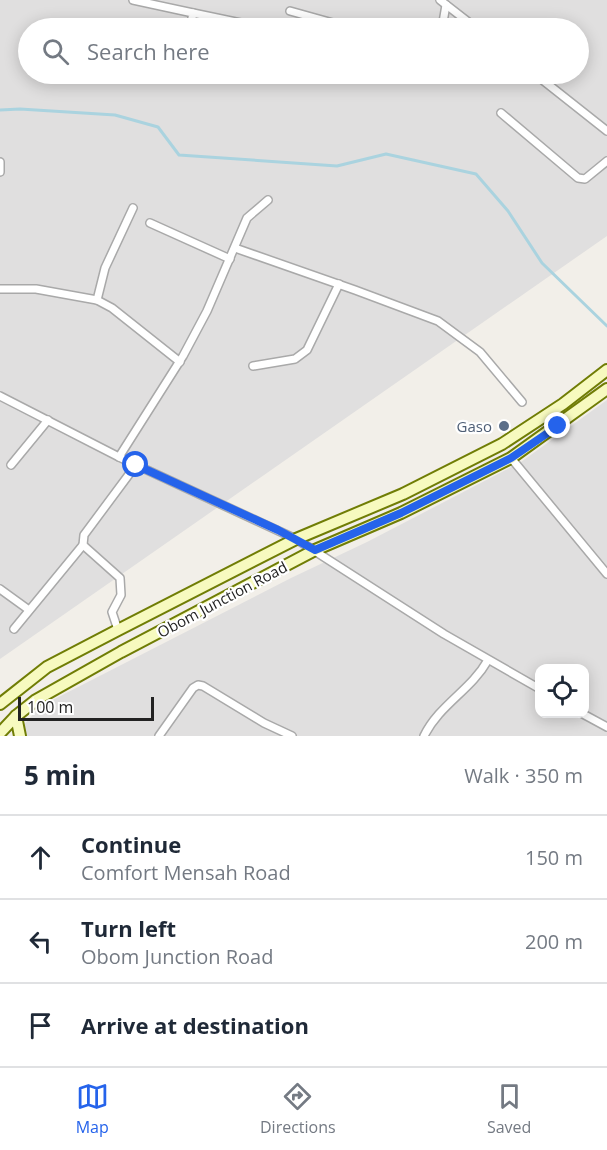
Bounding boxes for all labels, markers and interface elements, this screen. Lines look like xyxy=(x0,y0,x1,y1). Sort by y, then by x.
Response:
search box xyxy=(18,18,589,84)
icon: search xyxy=(39,35,72,68)
text: Search here xyxy=(87,36,210,66)
route end xyxy=(544,412,570,438)
place label: Gaso xyxy=(457,416,492,436)
marker: Gaso xyxy=(497,419,511,433)
route start xyxy=(122,451,148,477)
street label: Obom Junction Road xyxy=(154,556,290,642)
map controls xyxy=(535,664,589,718)
button: locate xyxy=(535,664,589,718)
scale bar xyxy=(18,694,154,722)
text: 100 m xyxy=(27,696,73,718)
text: 5 min xyxy=(24,757,96,793)
text: Walk · 350 m xyxy=(464,762,583,789)
text: Continue xyxy=(81,829,181,859)
icon: ahead xyxy=(24,841,57,874)
text: 150 m xyxy=(525,844,583,871)
text: Comfort Mensah Road xyxy=(81,859,291,886)
text: Turn left xyxy=(81,913,176,943)
icon: left xyxy=(24,925,57,958)
text: 200 m xyxy=(525,928,583,955)
text: Obom Junction Road xyxy=(81,943,273,970)
icon: arrive xyxy=(24,1009,57,1042)
text: Arrive at destination xyxy=(81,1010,309,1040)
tab: Map xyxy=(76,1080,109,1138)
tab: Directions xyxy=(260,1080,336,1138)
tab: Saved xyxy=(487,1080,531,1138)

